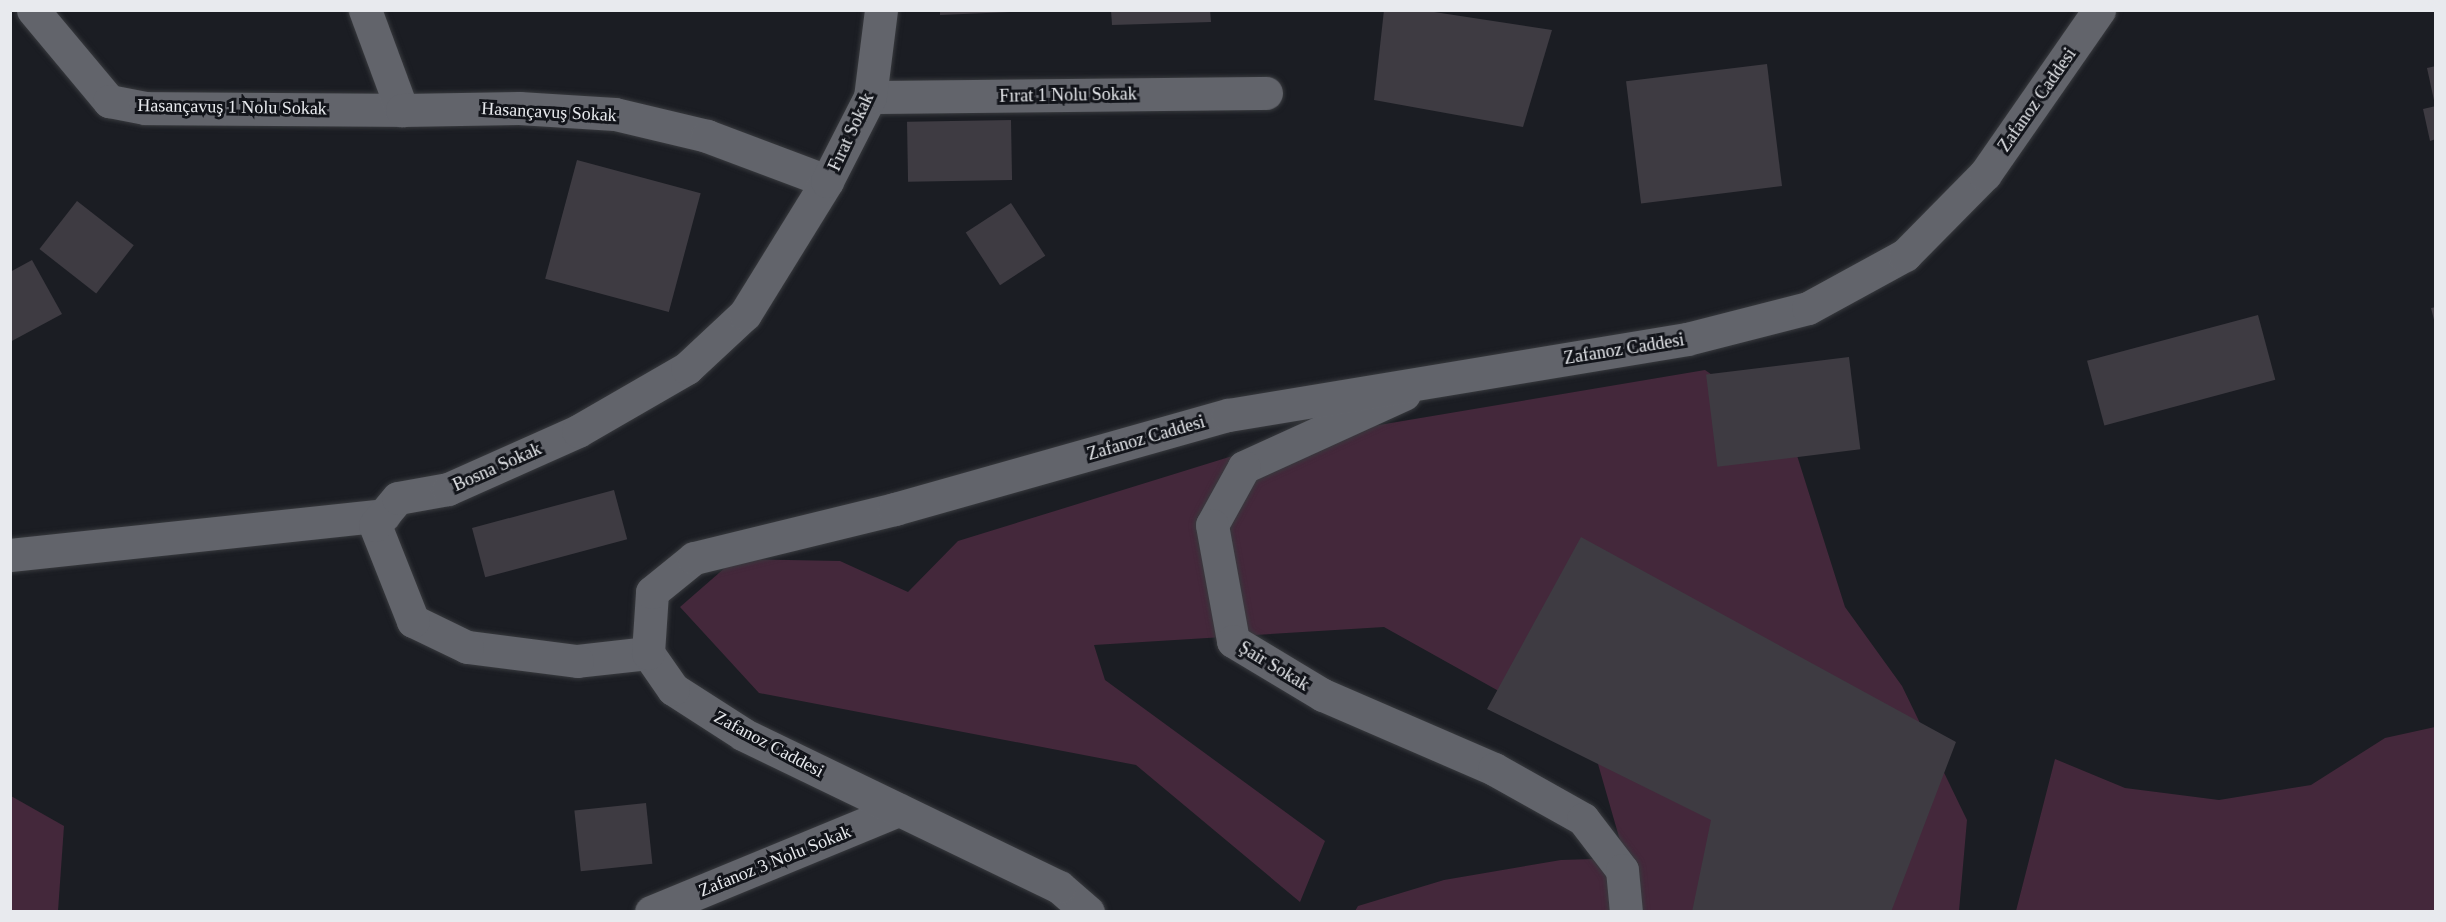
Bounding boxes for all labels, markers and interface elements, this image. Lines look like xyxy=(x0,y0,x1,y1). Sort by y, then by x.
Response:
street label: Zafanoz Caddesi xyxy=(1993,44,2081,156)
street label: Fırat 1 Nolu Sokak xyxy=(999,83,1137,107)
street label: Fırat Sokak xyxy=(824,90,878,174)
street label: Hasançavuş 1 Nolu Sokak xyxy=(137,95,327,119)
street label: Hasançavuş Sokak xyxy=(481,98,617,126)
street label: Zafanoz Caddesi xyxy=(1562,329,1686,369)
street label: Zafanoz Caddesi xyxy=(1085,411,1207,465)
street label: Bosna Sokak xyxy=(449,438,545,496)
street label: Şair Sokak xyxy=(1235,637,1313,695)
street label: Zafanoz Caddesi xyxy=(710,706,828,782)
street label: Zafanoz 3 Nolu Sokak xyxy=(696,821,854,901)

